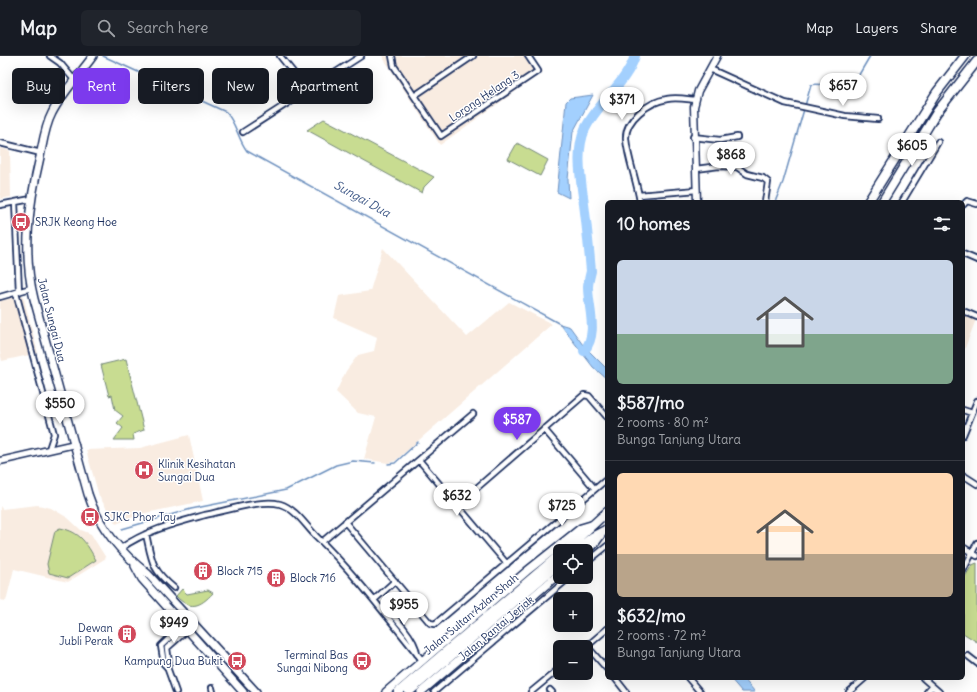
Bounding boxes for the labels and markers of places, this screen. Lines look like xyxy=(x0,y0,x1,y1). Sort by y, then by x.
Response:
pin: $657 xyxy=(819,73,867,107)
pin: $371 xyxy=(598,87,646,121)
pin: $605 xyxy=(888,133,936,167)
pin: $868 xyxy=(707,142,755,176)
bus stop icon: SRJK Keong Hoe xyxy=(10,211,32,233)
place label: SRJK Keong Hoe xyxy=(35,215,117,229)
pin: $550 xyxy=(36,391,84,425)
pin: $587 xyxy=(493,407,541,441)
place label: Klinik Kesihatan Sungai Dua xyxy=(158,457,236,484)
hospital icon: Klinik Kesihatan Sungai Dua xyxy=(133,459,155,481)
pin: $632 xyxy=(433,483,481,517)
pin: $725 xyxy=(538,493,586,527)
bus stop icon: SJKC Phor Tay xyxy=(79,506,101,528)
place label: SJKC Phor Tay xyxy=(104,510,176,524)
building icon: Block 715 xyxy=(192,560,214,582)
place label: Block 715 xyxy=(217,564,263,578)
building icon: Block 716 xyxy=(265,567,287,589)
place label: Block 716 xyxy=(290,571,336,585)
pin: $955 xyxy=(380,592,428,626)
pin: $949 xyxy=(150,610,198,644)
place label: Dewan Jubli Perak xyxy=(59,621,113,648)
building icon: Dewan Jubli Perak xyxy=(116,623,138,645)
place label: Terminal Bas Sungai Nibong xyxy=(277,648,348,675)
bus stop icon: Kampung Dua Bukit xyxy=(226,650,248,672)
bus stop icon: Terminal Bas Sungai Nibong xyxy=(351,650,373,672)
place label: Kampung Dua Bukit xyxy=(124,654,223,668)

